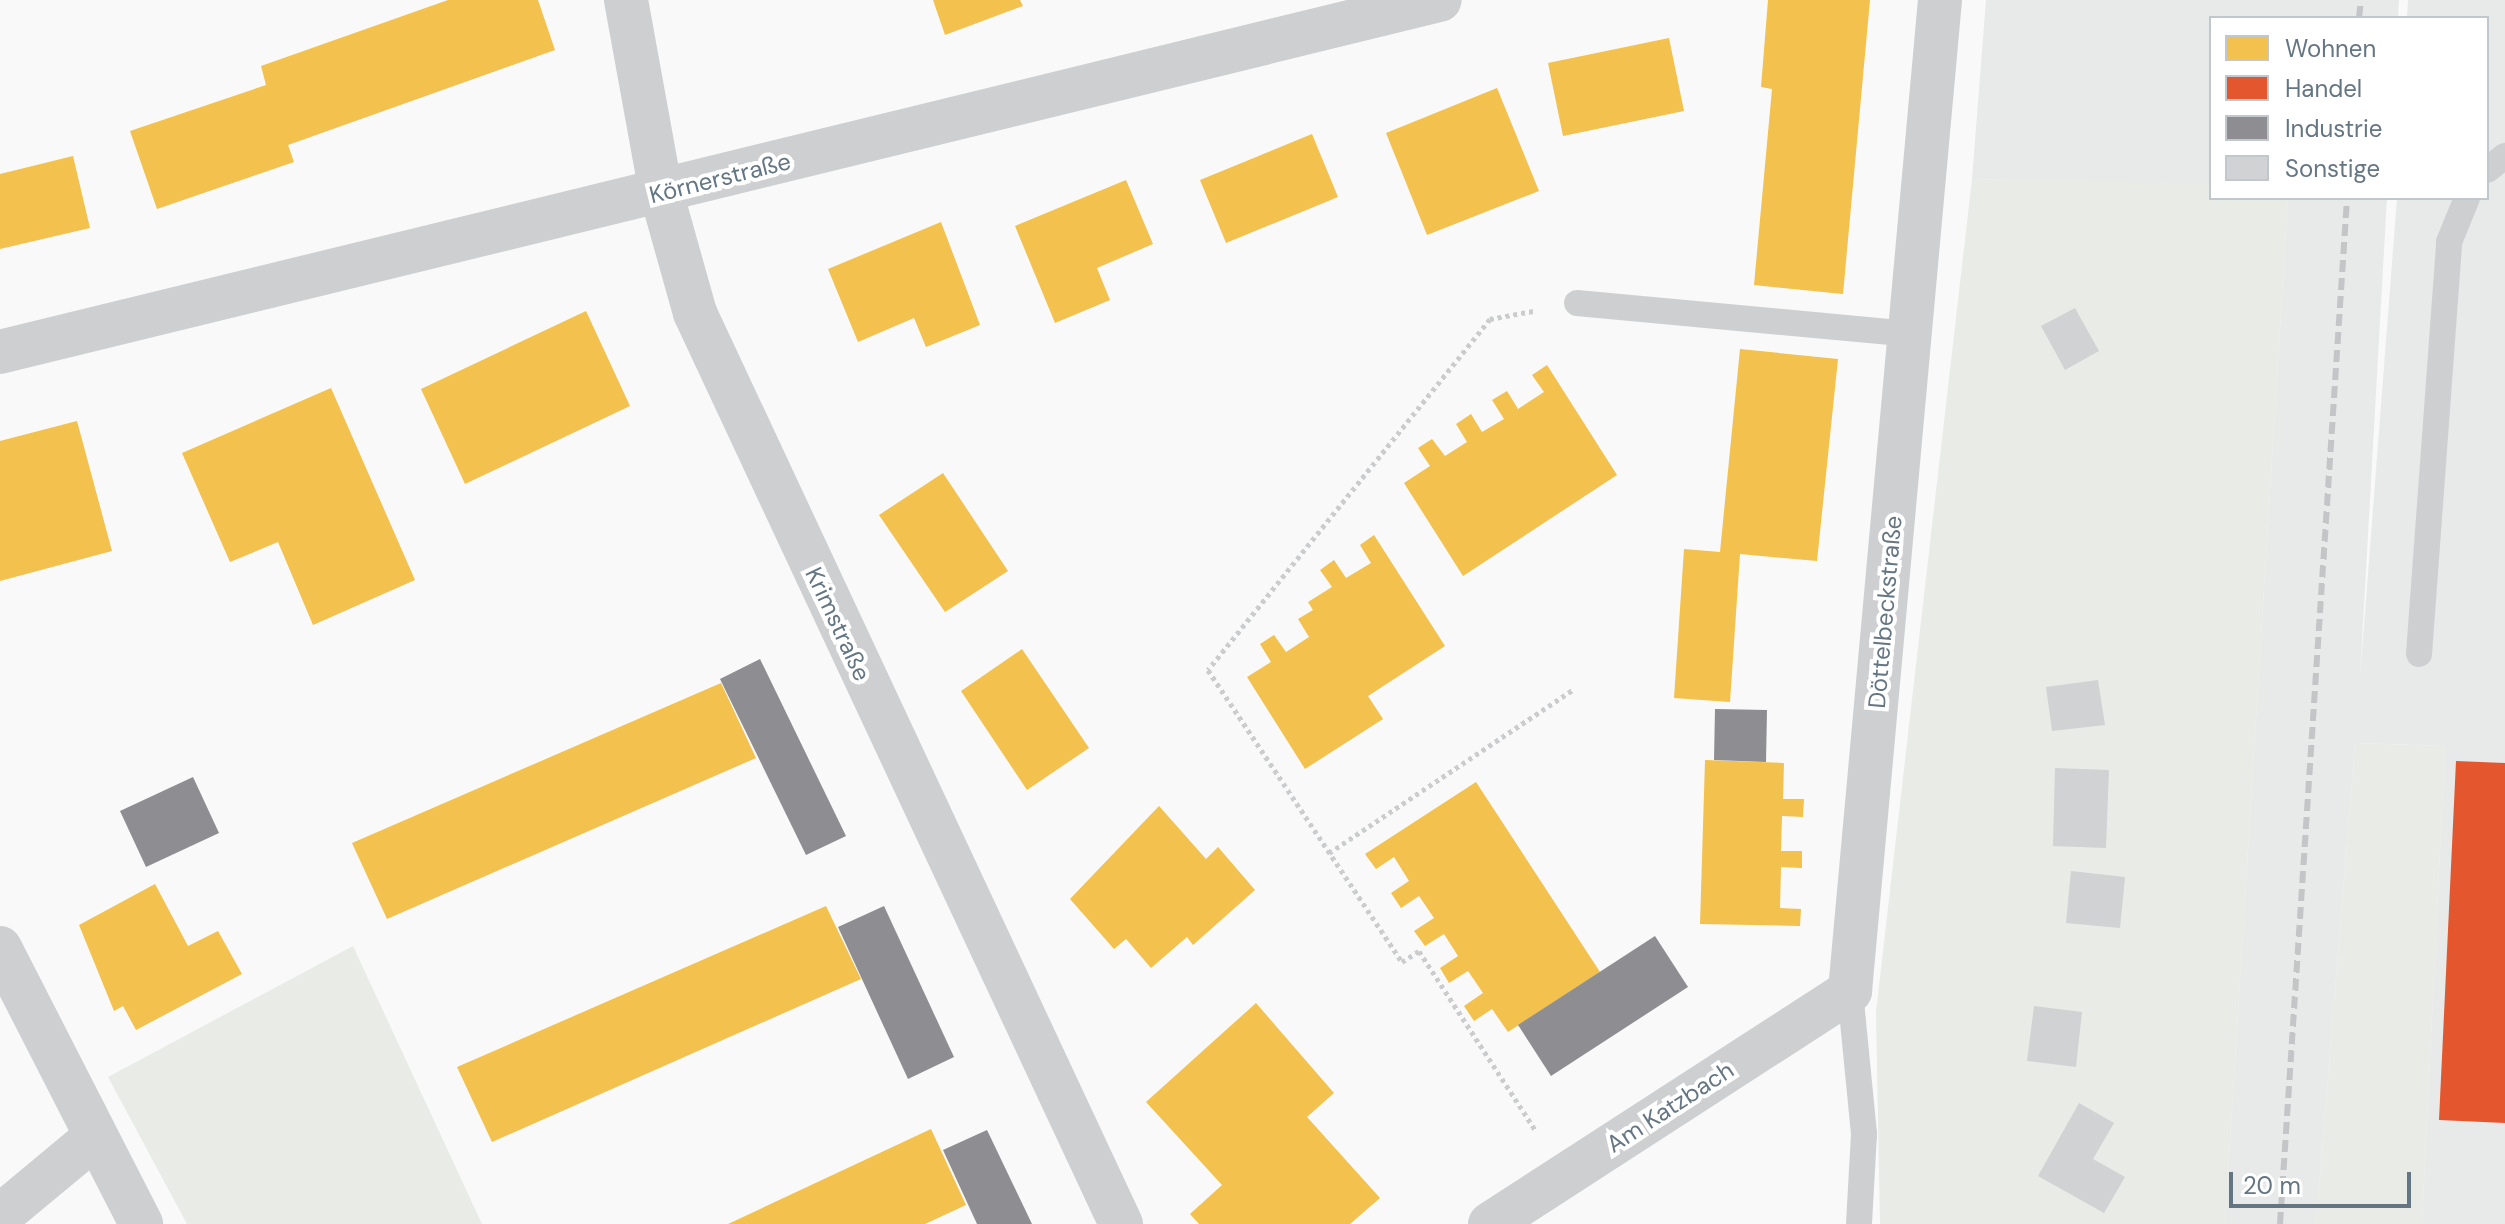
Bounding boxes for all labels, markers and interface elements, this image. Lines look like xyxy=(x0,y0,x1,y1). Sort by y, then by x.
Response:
legend xyxy=(2209,16,2489,200)
text: Wohnen xyxy=(2285,33,2376,64)
text: Handel xyxy=(2285,73,2362,104)
text: Industrie xyxy=(2285,113,2382,144)
street label: Körnerstraße xyxy=(646,147,794,209)
text: Sonstige xyxy=(2285,153,2380,184)
street label: Döttelbeckstraße xyxy=(1862,514,1908,710)
street label: Krimstraße xyxy=(799,563,877,685)
street label: Am Katzbach xyxy=(1601,1055,1739,1159)
scale bar xyxy=(2233,1156,2415,1206)
text: 20 m xyxy=(2243,1170,2301,1201)

